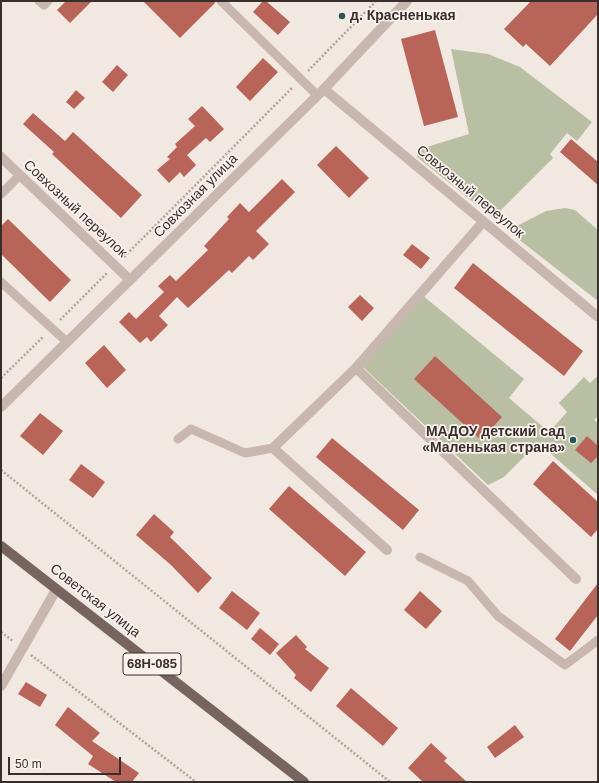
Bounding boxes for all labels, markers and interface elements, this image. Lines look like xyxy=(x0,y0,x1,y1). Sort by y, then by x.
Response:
place label: д. Красненькая xyxy=(350,8,456,24)
marker: д. Красненькая xyxy=(337,11,347,21)
street label: Совхозный переулок xyxy=(413,142,527,242)
street label: Совхозная улица xyxy=(151,151,241,241)
street label: Совхозный переулок xyxy=(20,157,130,261)
place label: МАДОУ детский сад «Маленькая страна» xyxy=(422,424,565,456)
marker: МАДОУ детский сад «Маленькая страна» xyxy=(568,435,578,445)
street label: Советская улица xyxy=(47,561,143,641)
road number: 68Н-085 xyxy=(123,653,181,675)
scale bar xyxy=(10,749,123,775)
text: 50 m xyxy=(15,757,42,771)

